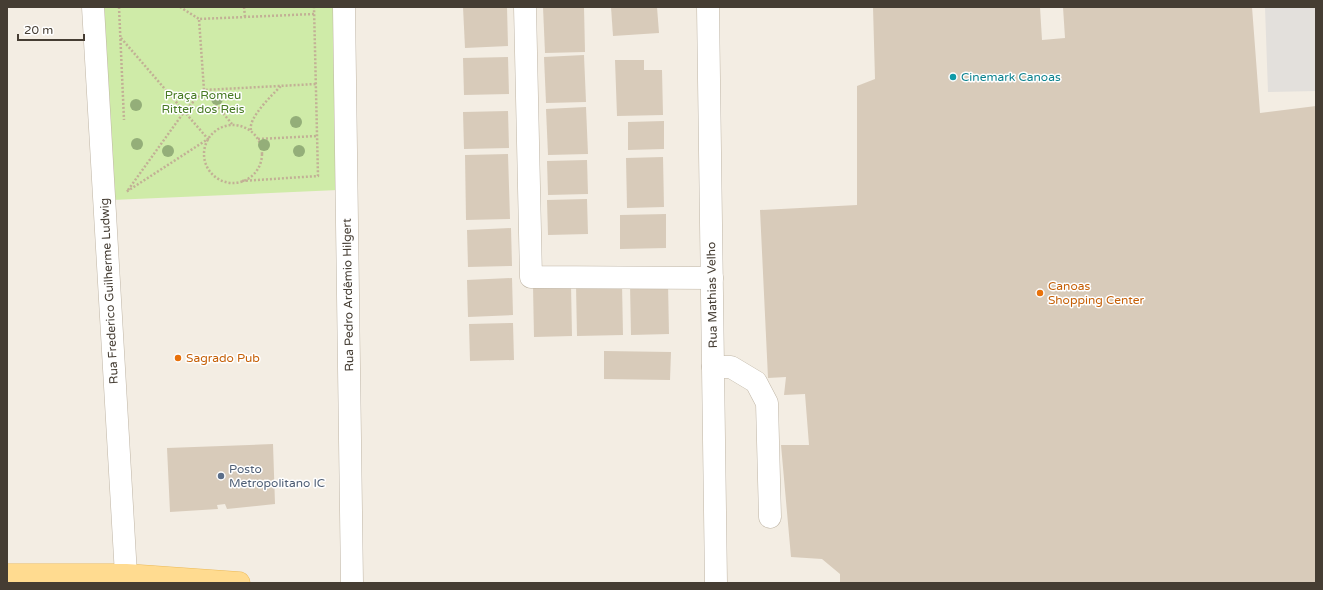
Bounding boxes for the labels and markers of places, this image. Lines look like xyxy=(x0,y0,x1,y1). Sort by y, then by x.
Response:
place label: Cinemark Canoas xyxy=(961,70,1061,84)
marker: Cinemark Canoas xyxy=(948,72,958,82)
place label: Canoas Shopping Center xyxy=(1048,279,1144,307)
marker: Canoas Shopping Center xyxy=(1035,288,1045,298)
place label: Sagrado Pub xyxy=(186,351,260,365)
marker: Sagrado Pub xyxy=(173,353,183,363)
place label: Posto Metropolitano IC xyxy=(229,462,325,490)
marker: Posto Metropolitano IC xyxy=(216,471,226,481)

